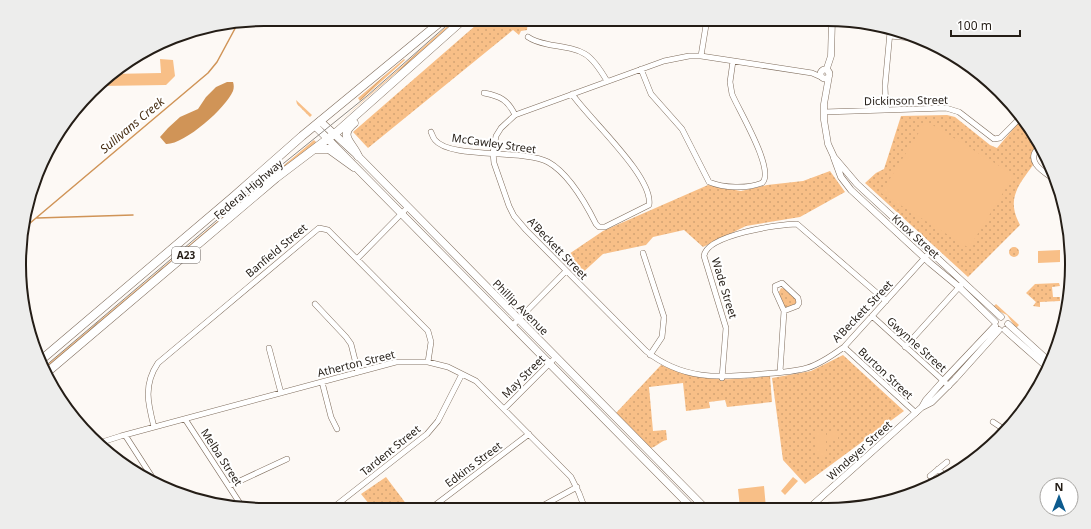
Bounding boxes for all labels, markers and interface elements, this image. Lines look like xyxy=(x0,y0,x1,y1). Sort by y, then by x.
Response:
scale bar xyxy=(951,12,1020,38)
text: 100 m xyxy=(957,17,992,34)
water label: Sullivans Creek xyxy=(96,92,169,157)
street label: Dickinson Street xyxy=(864,92,948,108)
street label: McCawley Street xyxy=(451,130,537,156)
street label: Federal Highway xyxy=(210,155,286,222)
street label: Knox Street xyxy=(889,211,943,261)
street label: A'Beckett Street xyxy=(524,214,592,282)
street label: Banfield Street xyxy=(242,220,310,280)
road number: A23 xyxy=(172,247,200,263)
street label: Wade Street xyxy=(709,256,741,320)
street label: Phillip Avenue xyxy=(490,276,552,338)
street label: A'Beckett Street xyxy=(828,277,896,345)
street label: Gwynne Street xyxy=(884,313,950,375)
street label: Burton Street xyxy=(855,344,917,402)
street label: Atherton Street xyxy=(316,346,396,380)
street label: May Street xyxy=(498,351,548,401)
street label: Windeyer Street xyxy=(823,417,895,483)
street label: Tardent Street xyxy=(357,421,423,479)
street label: Melba Street xyxy=(198,425,246,489)
street label: Edkins Street xyxy=(442,438,504,490)
north arrow xyxy=(1039,477,1079,517)
text: N xyxy=(1055,479,1063,494)

